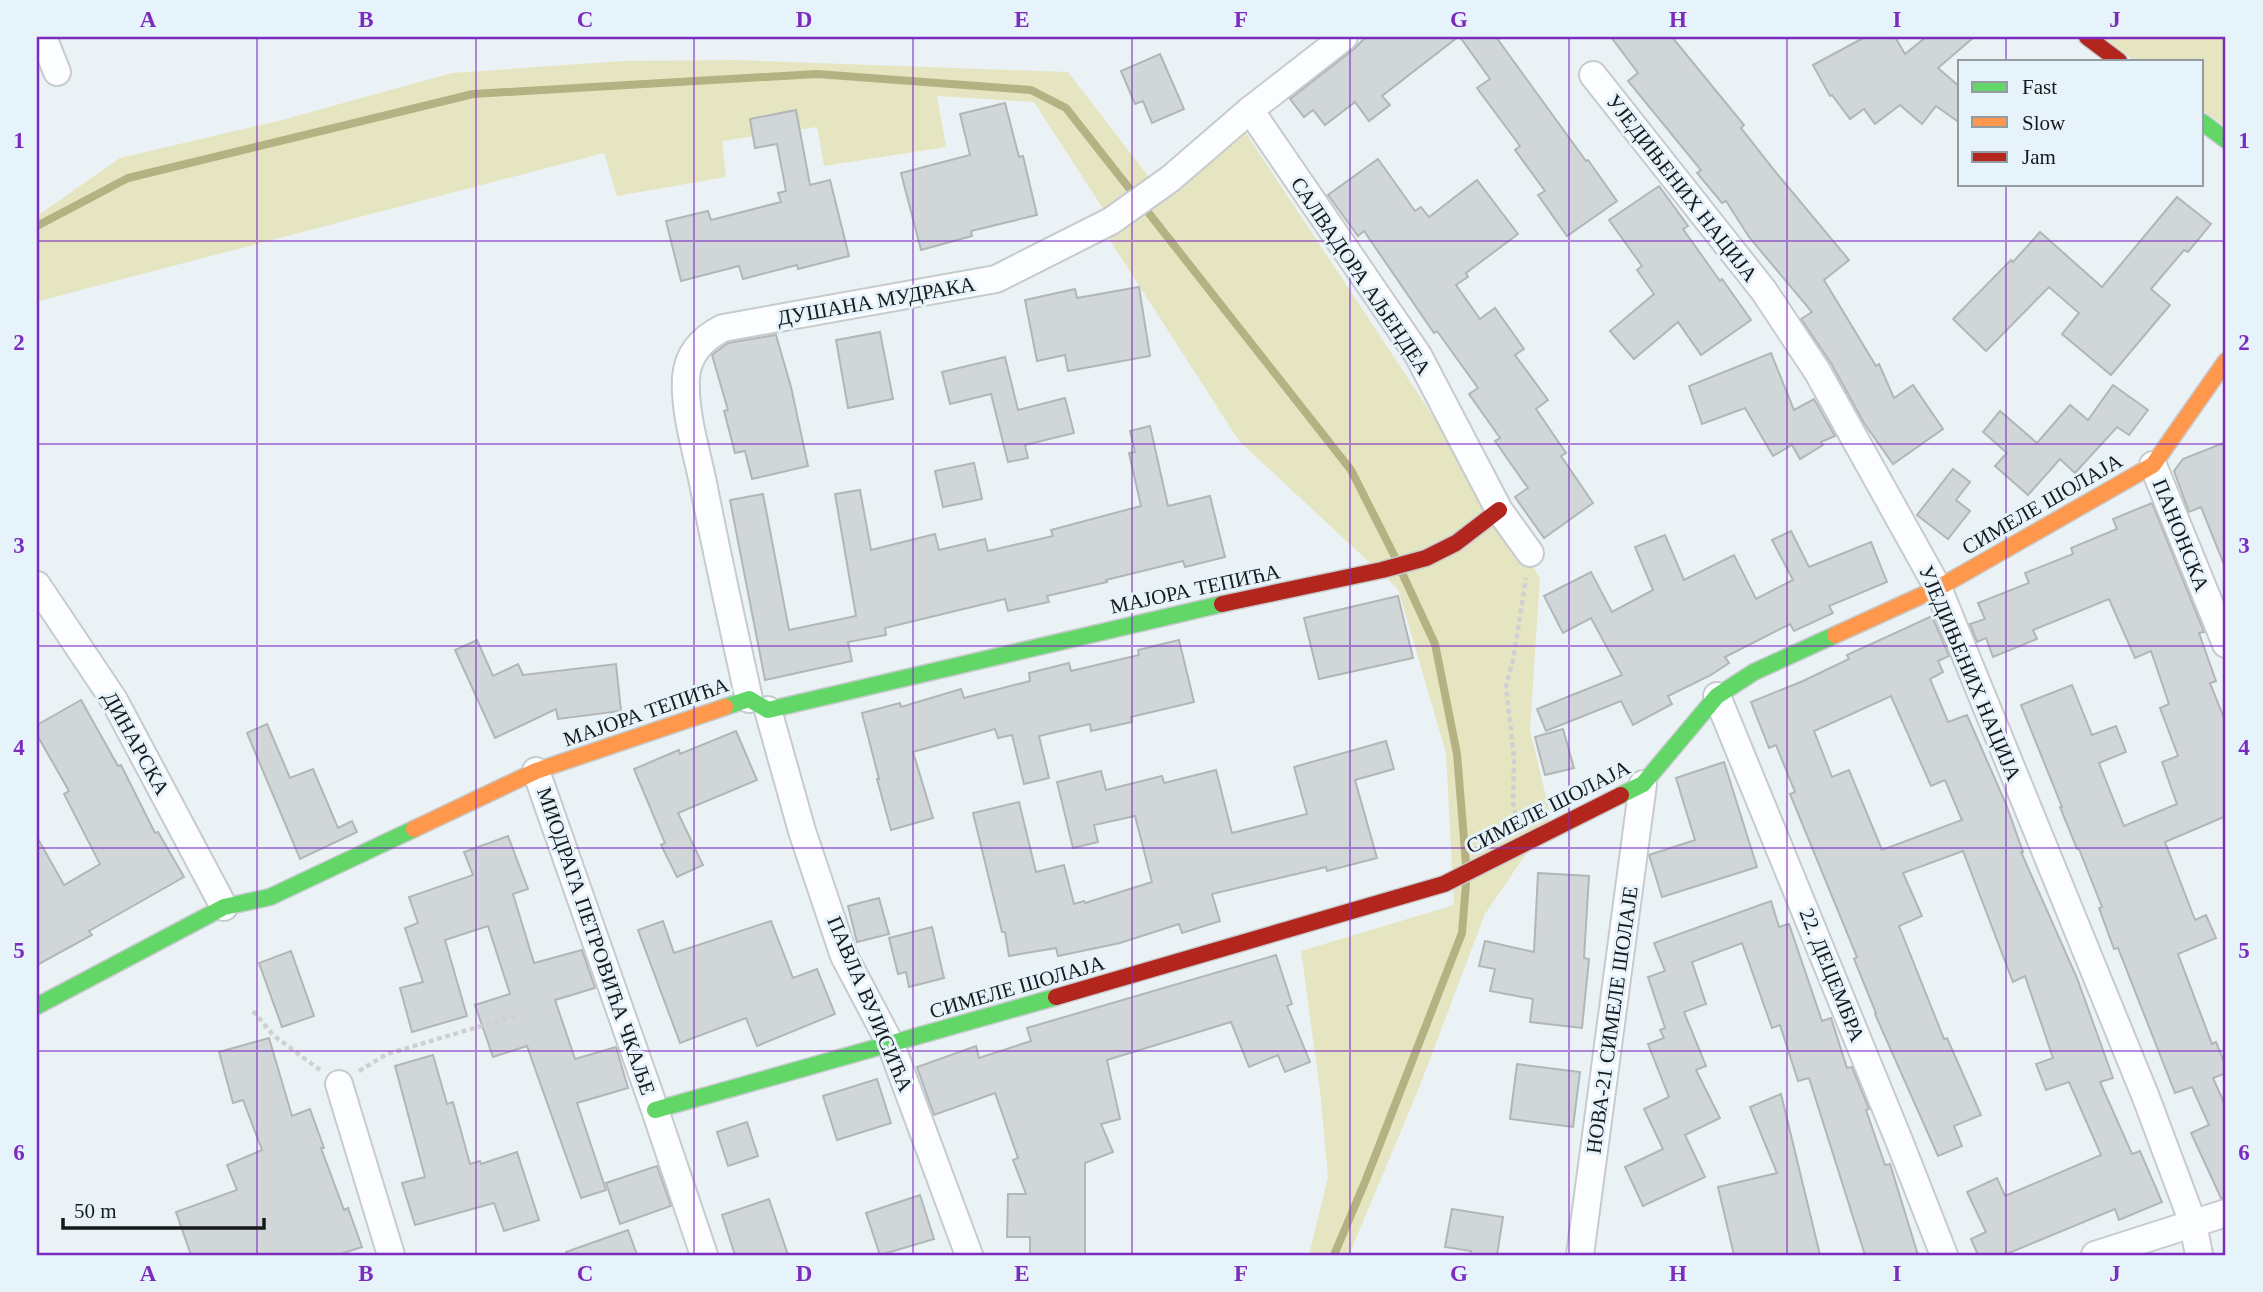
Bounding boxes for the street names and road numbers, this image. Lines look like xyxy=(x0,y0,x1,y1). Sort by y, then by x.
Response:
street label: УЈЕДИЊЕНИХ НАЦИЈА xyxy=(1601,89,1763,287)
street label: САЛВАДОРА АЉЕНДЕА xyxy=(1286,173,1437,380)
street label: ДУШАНА МУДРАКА xyxy=(775,272,978,330)
street label: СИМЕЛЕ ШОЛАЈА xyxy=(1958,448,2127,560)
street label: ПАНОНСКА xyxy=(2148,475,2215,595)
street label: МАЈОРА ТЕПИЋА xyxy=(1108,559,1283,619)
street label: УЈЕДИЊЕНИХ НАЦИЈА xyxy=(1914,562,2027,785)
street label: МАЈОРА ТЕПИЋА xyxy=(560,672,733,752)
street label: ДИНАРСКА xyxy=(98,687,175,800)
street label: СИМЕЛЕ ШОЛАЈА xyxy=(1462,755,1635,859)
street label: МИОДРАГА ПЕТРОВИЋА ЧКАЉЕ xyxy=(532,784,660,1098)
street label: НОВА-21 СИМЕЛЕ ШОЛАЈЕ xyxy=(1581,885,1643,1155)
street label: 22. ДЕЦЕМБРА xyxy=(1794,905,1870,1046)
street label: ПАВЛА ВУЈИСИЋА xyxy=(822,912,918,1096)
street label: СИМЕЛЕ ШОЛАЈА xyxy=(927,950,1108,1023)

